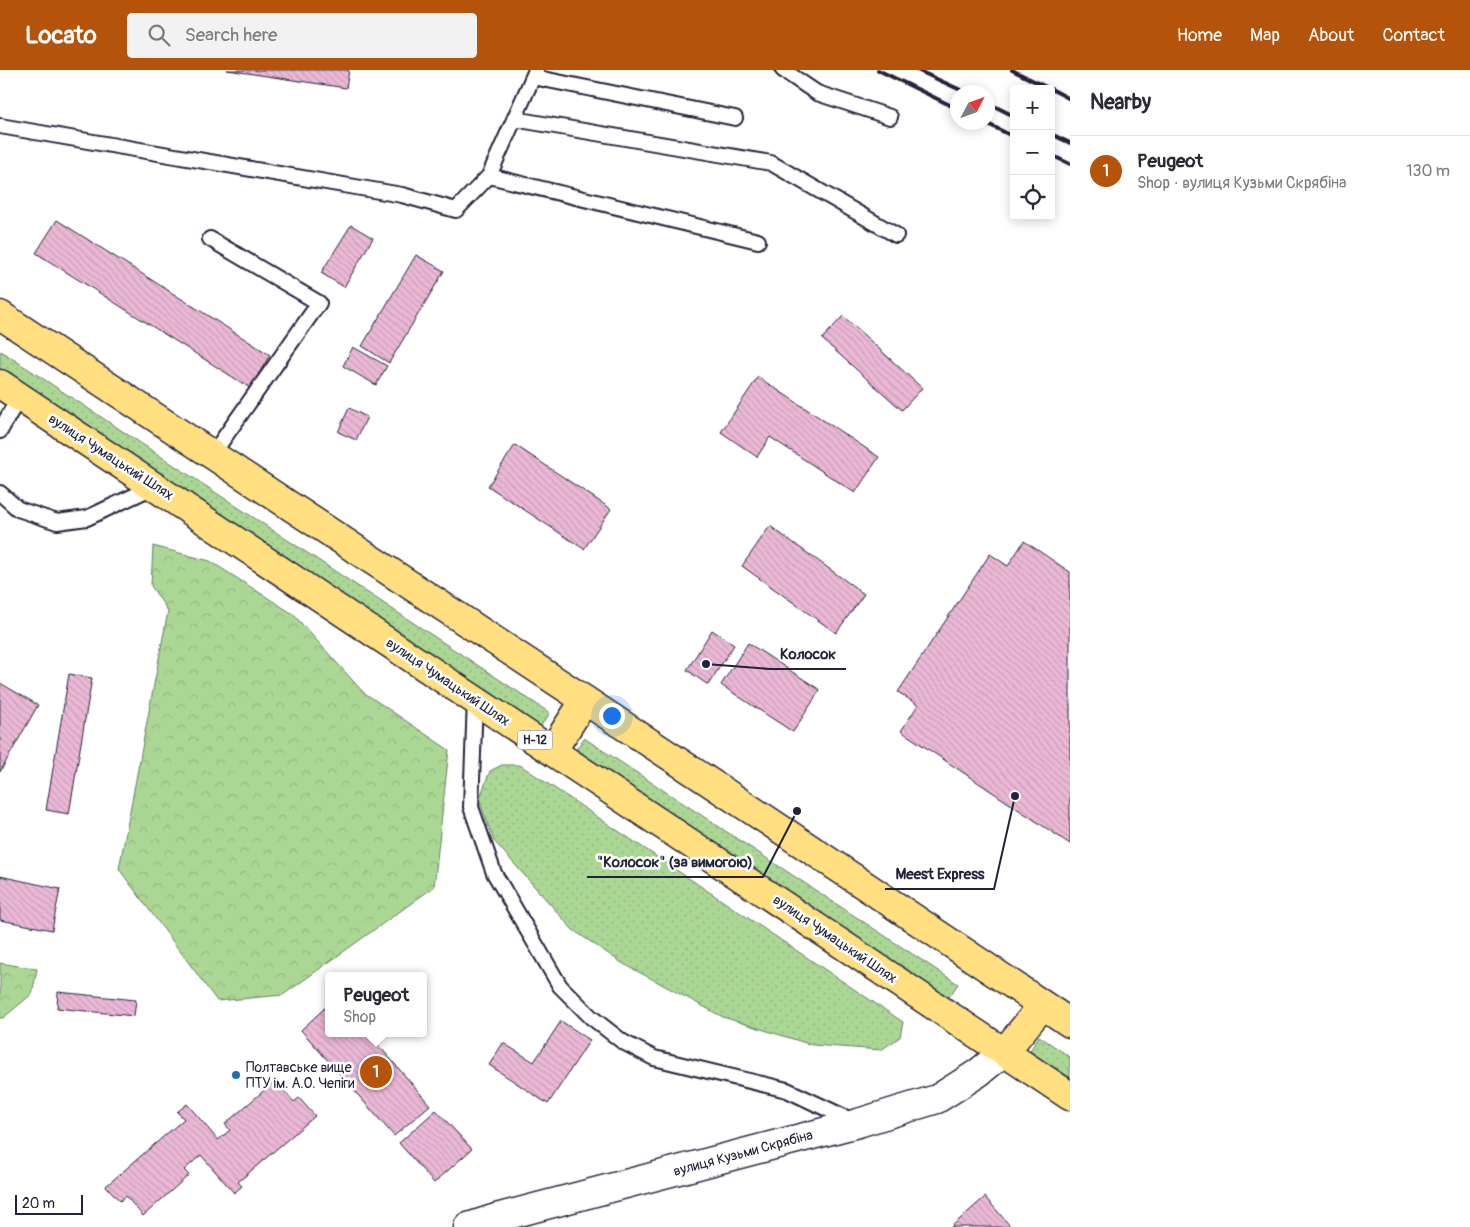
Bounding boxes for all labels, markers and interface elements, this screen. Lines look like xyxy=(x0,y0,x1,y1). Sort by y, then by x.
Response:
search box xyxy=(127,13,477,58)
text: Locato xyxy=(25,21,97,50)
icon: search xyxy=(145,21,173,49)
text: Search here xyxy=(185,23,277,47)
text: Home xyxy=(1177,24,1222,47)
text: Map xyxy=(1250,24,1280,47)
text: About xyxy=(1308,24,1354,47)
text: Contact xyxy=(1382,24,1445,47)
north arrow xyxy=(950,85,995,130)
map controls xyxy=(1010,85,1055,220)
button: + xyxy=(1010,85,1055,130)
text: Nearby xyxy=(1090,89,1151,116)
button: − xyxy=(1010,130,1055,175)
text: Peugeot xyxy=(1137,149,1203,173)
text: 1 xyxy=(1103,161,1109,181)
text: 130 m xyxy=(1406,161,1450,181)
text: Shop · вулиця Кузьми Скрябіна xyxy=(1137,173,1346,193)
button: locate xyxy=(1010,175,1055,220)
street label: вулиця Чумацький Шлях xyxy=(45,410,177,504)
street label: вулиця Чумацький Шлях xyxy=(383,634,513,730)
callout: Колосок xyxy=(770,639,846,669)
text: Колосок xyxy=(780,645,836,664)
your location xyxy=(599,703,625,729)
road number: Н-12 xyxy=(518,730,552,750)
callout: "Колосок" (за вимогою) xyxy=(587,847,763,877)
text: "Колосок" (за вимогою) xyxy=(597,853,753,872)
callout: Meest Express xyxy=(885,859,994,889)
text: Meest Express xyxy=(895,865,985,884)
street label: вулиця Чумацький Шлях xyxy=(770,891,900,987)
popup xyxy=(325,972,427,1037)
text: Peugeot xyxy=(343,983,409,1007)
text: Shop xyxy=(343,1007,376,1027)
pin: 1 xyxy=(360,1053,392,1091)
place label: Полтавське вище ПТУ ім. А.О. Чепіги xyxy=(246,1059,355,1092)
marker: Полтавське вище ПТУ ім. А.О. Чепіги xyxy=(230,1069,242,1081)
street label: вулиця Кузьми Скрябіна xyxy=(671,1126,815,1180)
scale bar xyxy=(15,1192,82,1215)
text: 20 m xyxy=(22,1195,55,1212)

